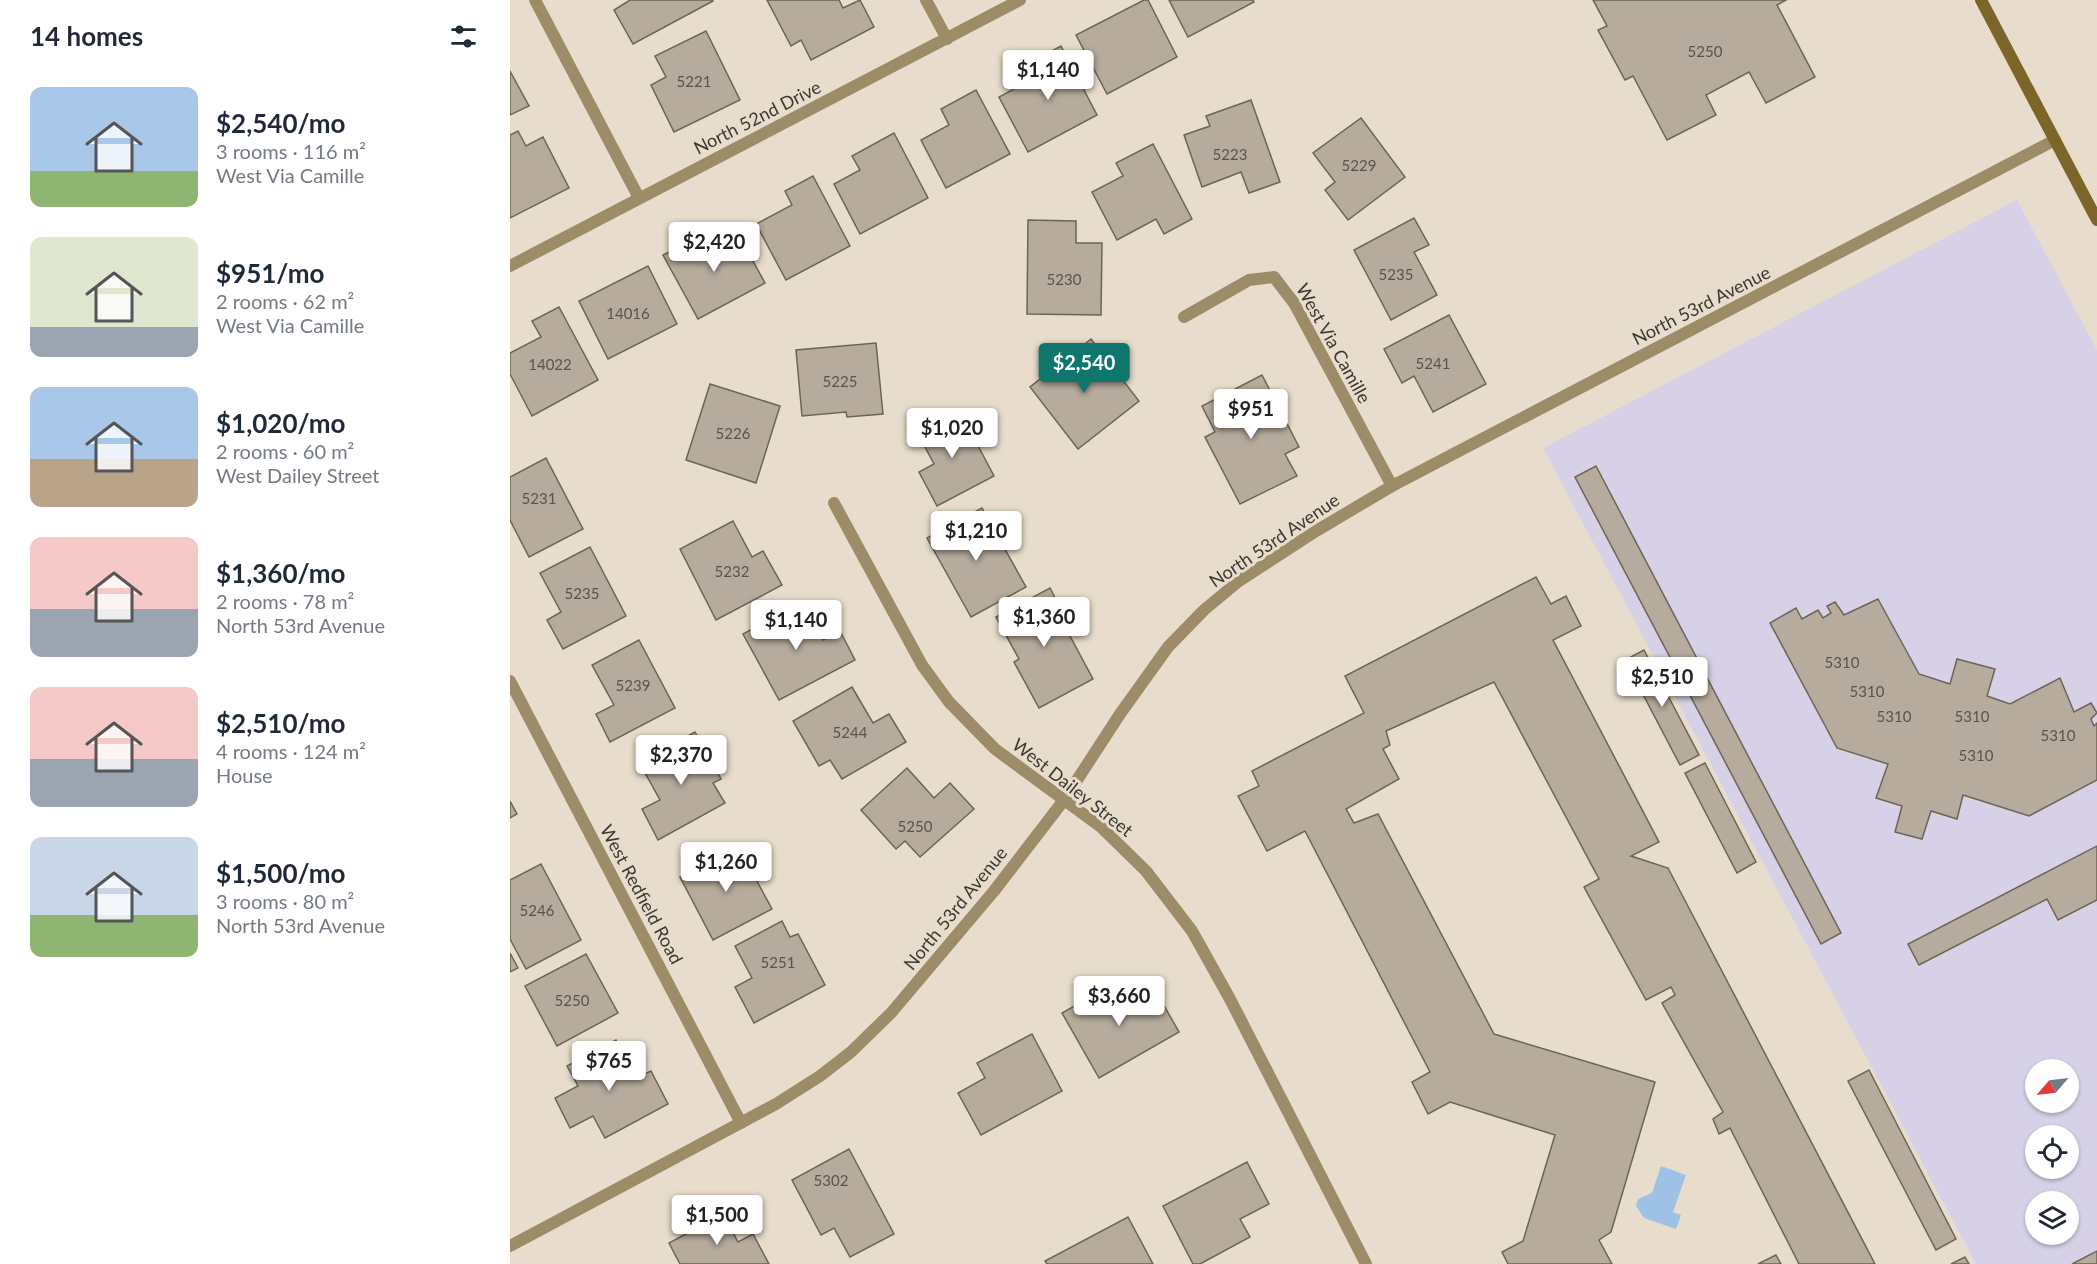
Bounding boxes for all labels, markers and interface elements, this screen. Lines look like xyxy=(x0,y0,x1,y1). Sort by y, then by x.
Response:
text: 14 homes xyxy=(30,20,143,52)
icon: filters xyxy=(447,20,480,53)
house number: 5250 xyxy=(1688,42,1723,60)
pin: $1,140 xyxy=(999,50,1097,101)
text: $1,140 xyxy=(1017,57,1079,81)
house number: 5221 xyxy=(677,72,711,90)
street label: North 52nd Drive xyxy=(690,75,824,159)
text: $2,540/mo xyxy=(216,107,346,139)
icon: home xyxy=(78,111,150,183)
text: 3 rooms · 116 m² xyxy=(216,139,366,163)
house number: 5223 xyxy=(1213,145,1247,163)
house number: 5229 xyxy=(1342,156,1376,174)
text: West Via Camille xyxy=(216,163,364,187)
pin: $2,420 xyxy=(665,222,763,273)
text: $2,420 xyxy=(683,229,745,253)
text: $951/mo xyxy=(216,257,324,289)
icon: home xyxy=(78,261,150,333)
street label: North 53rd Avenue xyxy=(1628,261,1774,349)
house number: 5235 xyxy=(1379,265,1413,283)
house number: 5230 xyxy=(1047,270,1082,288)
street label: West Via Camille xyxy=(1292,279,1376,407)
text: 2 rooms · 62 m² xyxy=(216,289,354,313)
house number: 14016 xyxy=(606,304,650,322)
text: West Via Camille xyxy=(216,313,364,337)
pin: $2,540 xyxy=(1035,343,1133,394)
text: $2,540 xyxy=(1053,350,1115,374)
house number: 5241 xyxy=(1416,354,1450,372)
house number: 14022 xyxy=(528,355,572,373)
house number: 5225 xyxy=(823,372,857,390)
pin: $951 xyxy=(1215,389,1287,440)
text: $951 xyxy=(1228,396,1274,420)
text: $1,020/mo xyxy=(216,407,346,439)
pin: $1,020 xyxy=(903,408,1001,459)
icon: home xyxy=(78,411,150,483)
text: $1,020 xyxy=(921,415,983,439)
house number: 5226 xyxy=(716,424,751,442)
text: 2 rooms · 60 m² xyxy=(216,439,354,463)
text: West Dailey Street xyxy=(216,463,379,487)
street label: North 53rd Avenue xyxy=(1205,488,1343,592)
house number: 5231 xyxy=(522,489,556,507)
pin: $1,210 xyxy=(927,511,1025,562)
text: $1,210 xyxy=(945,518,1007,542)
text: $1,360/mo xyxy=(216,557,346,589)
icon: home xyxy=(78,561,150,633)
house number: 5232 xyxy=(715,562,749,580)
house number: 5235 xyxy=(565,584,599,602)
text: 2 rooms · 78 m² xyxy=(216,589,354,613)
pin: $1,360 xyxy=(995,597,1093,648)
pin: $1,140 xyxy=(747,600,845,651)
text: $1,360 xyxy=(1013,604,1075,628)
text: $1,140 xyxy=(765,607,827,631)
text: North 53rd Avenue xyxy=(216,613,385,637)
house number: 5310 xyxy=(1825,653,1860,671)
pin: $2,510 xyxy=(1613,657,1711,708)
text: $2,510 xyxy=(1631,664,1693,688)
house number: 5239 xyxy=(616,676,650,694)
house number: 5310 xyxy=(1850,682,1885,700)
text: $2,510/mo xyxy=(216,707,346,739)
house number: 5310 xyxy=(1877,707,1912,725)
house number: 5310 xyxy=(1955,707,1990,725)
icon: home xyxy=(78,711,150,783)
house number: 5244 xyxy=(833,723,868,741)
house number: 5310 xyxy=(2041,726,2076,744)
street label: West Dailey Street xyxy=(1008,733,1138,841)
pin: $2,370 xyxy=(632,735,730,786)
text: 4 rooms · 124 m² xyxy=(216,739,366,763)
text: $2,370 xyxy=(650,742,712,766)
house number: 5310 xyxy=(1959,746,1994,764)
text: House xyxy=(216,763,273,787)
house number: 5250 xyxy=(898,817,933,835)
street label: West Redfield Road xyxy=(596,820,688,968)
pin: $1,260 xyxy=(677,842,775,893)
street label: North 53rd Avenue xyxy=(899,842,1011,974)
text: $1,260 xyxy=(695,849,757,873)
text: $1,500/mo xyxy=(216,857,346,889)
icon: home xyxy=(78,861,150,933)
text: 3 rooms · 80 m² xyxy=(216,889,354,913)
house number: 5246 xyxy=(520,901,555,919)
text: North 53rd Avenue xyxy=(216,913,385,937)
house number: 5251 xyxy=(761,953,795,971)
pin: $3,660 xyxy=(1070,976,1168,1027)
text: $3,660 xyxy=(1088,983,1150,1007)
house number: 5250 xyxy=(555,991,590,1009)
pin: $765 xyxy=(573,1041,645,1092)
text: $765 xyxy=(586,1048,632,1072)
north arrow xyxy=(2025,1059,2079,1113)
map controls xyxy=(2025,1059,2079,1245)
button: locate xyxy=(2025,1125,2079,1179)
house number: 5302 xyxy=(814,1171,848,1189)
button: layers xyxy=(2025,1191,2079,1245)
pin: $1,500 xyxy=(668,1195,766,1246)
text: $1,500 xyxy=(686,1202,748,1226)

